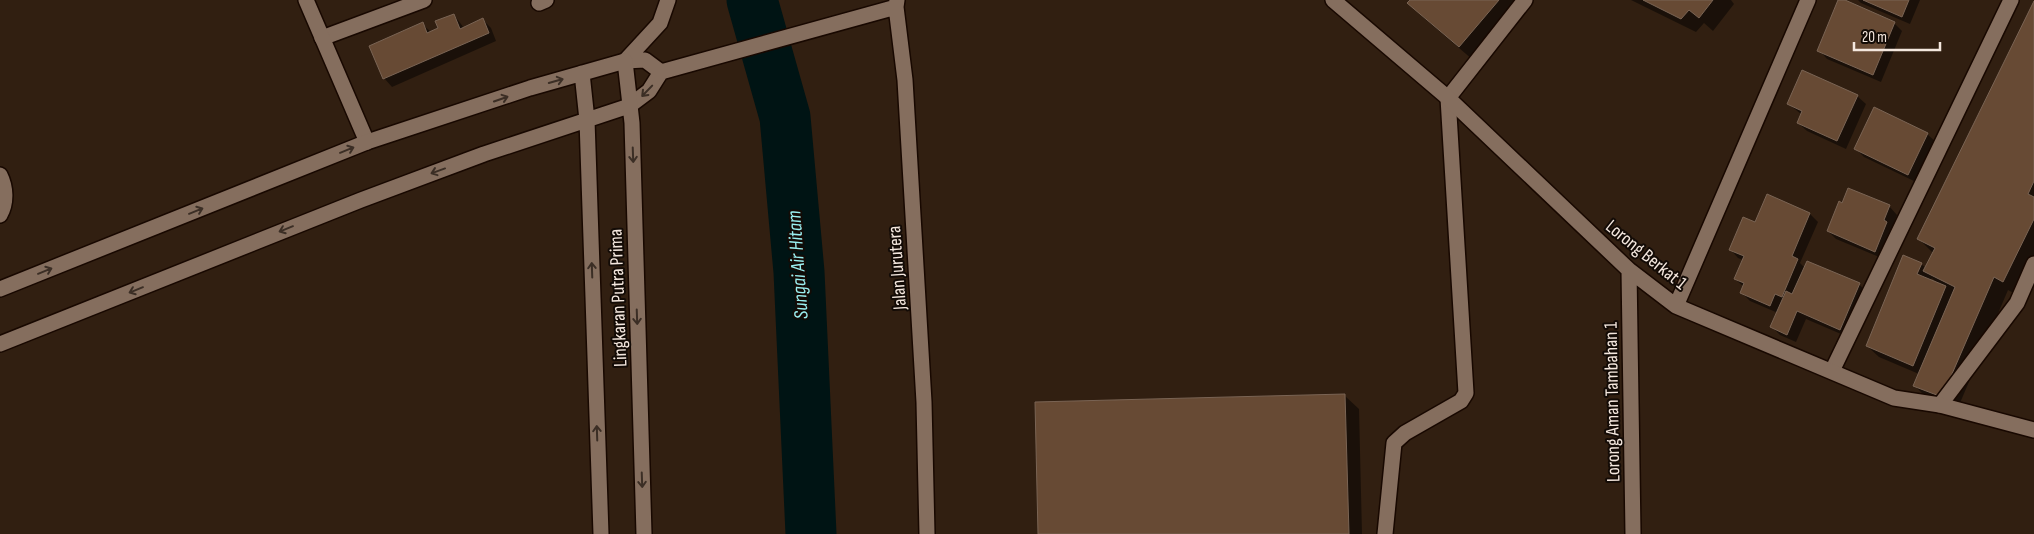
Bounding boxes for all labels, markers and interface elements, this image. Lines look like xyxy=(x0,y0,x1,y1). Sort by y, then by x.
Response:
scale bar xyxy=(1854,20,1940,52)
text: 20 m xyxy=(1862,28,1887,47)
one-way arrow xyxy=(548,75,564,85)
one-way arrow xyxy=(641,85,653,97)
one-way arrow xyxy=(493,93,509,103)
one-way arrow xyxy=(339,145,354,154)
one-way arrow xyxy=(628,147,637,163)
one-way arrow xyxy=(431,167,446,176)
one-way arrow xyxy=(188,205,203,215)
water label: Sungai Air Hitam xyxy=(782,209,814,320)
street label: Lorong Berkat 1 xyxy=(1601,215,1692,295)
street label: Jalan Jurutera xyxy=(883,225,912,312)
one-way arrow xyxy=(279,226,294,235)
street label: Lingkaran Putra Prima xyxy=(605,228,632,367)
one-way arrow xyxy=(587,263,597,279)
one-way arrow xyxy=(37,266,52,275)
one-way arrow xyxy=(128,286,144,295)
one-way arrow xyxy=(632,309,642,325)
street label: Lorong Aman Tambahan 1 xyxy=(1600,321,1625,482)
one-way arrow xyxy=(593,425,602,441)
one-way arrow xyxy=(637,472,647,488)

